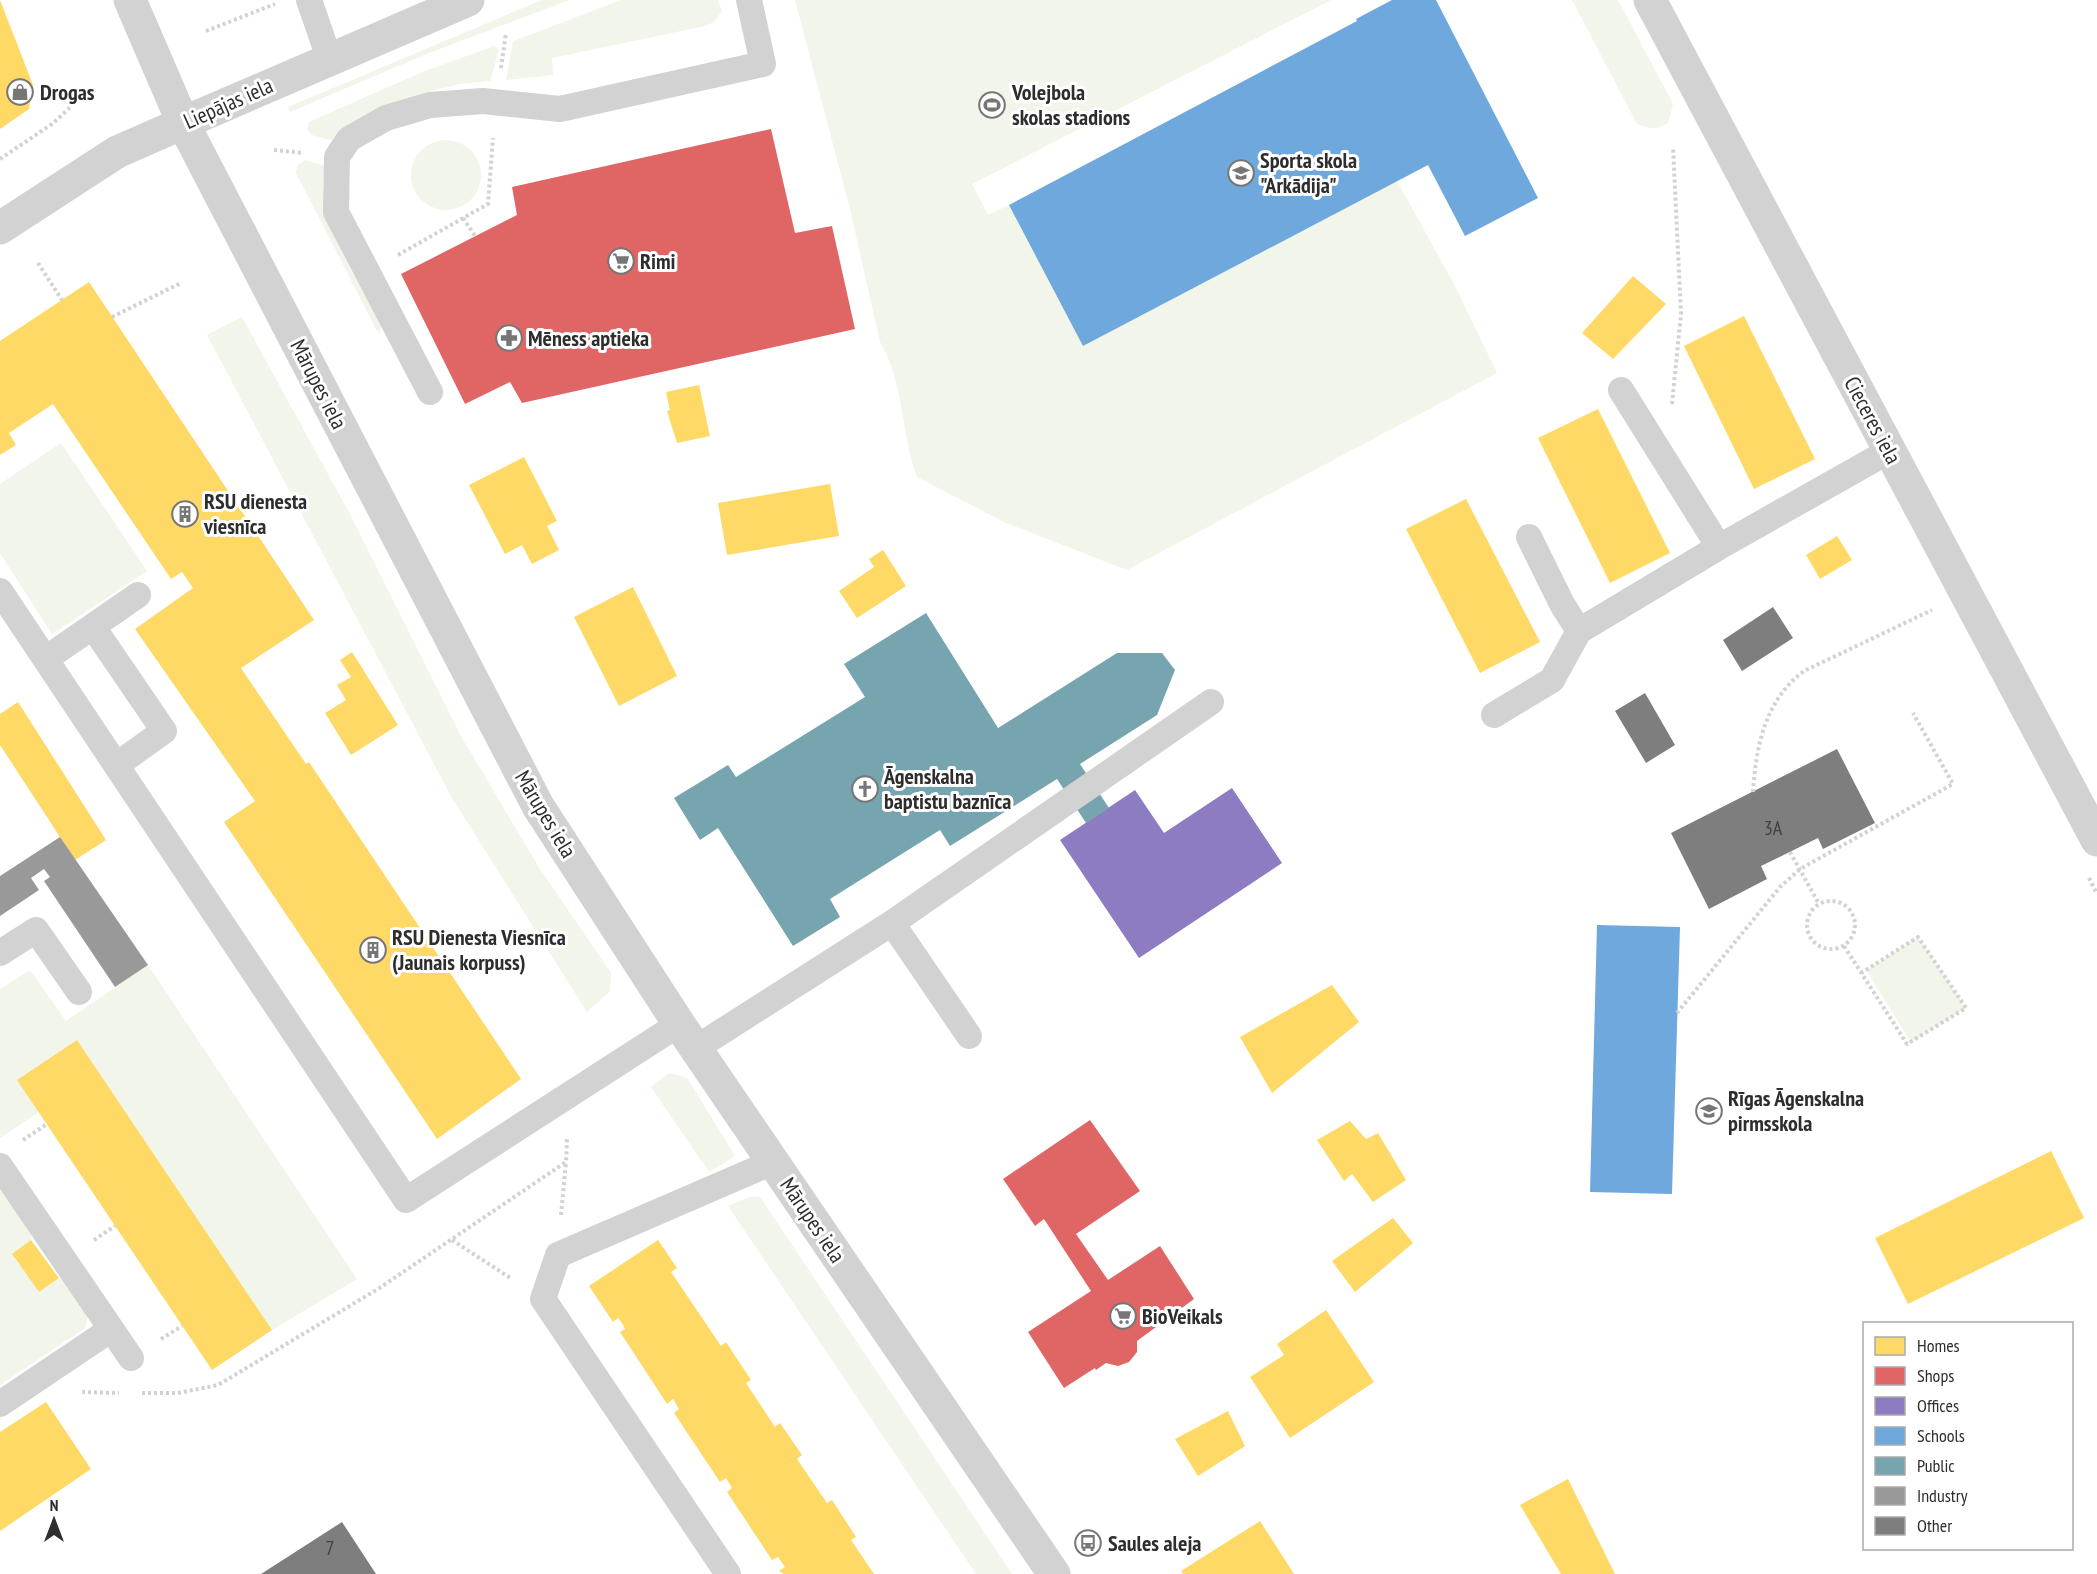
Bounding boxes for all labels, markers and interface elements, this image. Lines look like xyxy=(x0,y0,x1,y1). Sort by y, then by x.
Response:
street label: Liepājas iela xyxy=(179,71,277,135)
shop icon: Drogas xyxy=(5,77,35,107)
place label: Drogas xyxy=(40,78,95,106)
place label: Volejbola skolas stadions xyxy=(1011,78,1131,131)
sports icon: Volejbola skolas stadions xyxy=(977,90,1007,120)
place label: Sporta skola "Arkādija" xyxy=(1260,146,1357,199)
school or university icon: Sporta skola "Arkādija" xyxy=(1226,158,1256,188)
supermarket icon: Rimi xyxy=(606,246,636,276)
place label: Rimi xyxy=(640,247,676,275)
pharmacy icon: Mēness aptieka xyxy=(494,323,524,353)
place label: Mēness aptieka xyxy=(528,324,649,352)
street label: Mārupes iela xyxy=(285,334,353,434)
street label: Cieceres iela xyxy=(1838,371,1908,469)
place label: RSU dienesta viesnīca xyxy=(203,487,307,540)
building icon: RSU dienesta viesnīca xyxy=(170,499,200,529)
place label: Āgenskalna baptistu baznīca xyxy=(883,762,1011,815)
street label: Mārupes iela xyxy=(509,765,583,863)
church icon: Āgenskalna baptistu baznīca xyxy=(850,774,880,804)
house number: 3A xyxy=(1764,815,1783,841)
place label: RSU Dienesta Viesnīca (Jaunais korpuss) xyxy=(392,923,566,976)
building icon: RSU Dienesta Viesnīca (Jaunais korpuss) xyxy=(358,935,388,965)
place label: Rīgas Āgenskalna pirmsskola xyxy=(1728,1084,1864,1137)
school or university icon: Rīgas Āgenskalna pirmsskola xyxy=(1694,1096,1724,1126)
street label: Mārupes iela xyxy=(774,1172,852,1268)
supermarket icon: BioVeikals xyxy=(1108,1301,1138,1331)
place label: BioVeikals xyxy=(1142,1302,1223,1330)
legend xyxy=(1863,1322,2073,1550)
text: Homes xyxy=(1917,1334,1960,1357)
text: Shops xyxy=(1917,1364,1954,1387)
text: Offices xyxy=(1917,1394,1959,1417)
text: Schools xyxy=(1917,1424,1965,1447)
text: Public xyxy=(1917,1454,1955,1477)
text: Industry xyxy=(1917,1484,1968,1507)
north arrow xyxy=(24,1490,84,1550)
text: N xyxy=(50,1495,58,1515)
text: Other xyxy=(1917,1514,1952,1537)
bus stop icon: Saules aleja xyxy=(1073,1528,1103,1558)
place label: Saules aleja xyxy=(1108,1529,1201,1557)
house number: 7 xyxy=(326,1535,335,1561)

